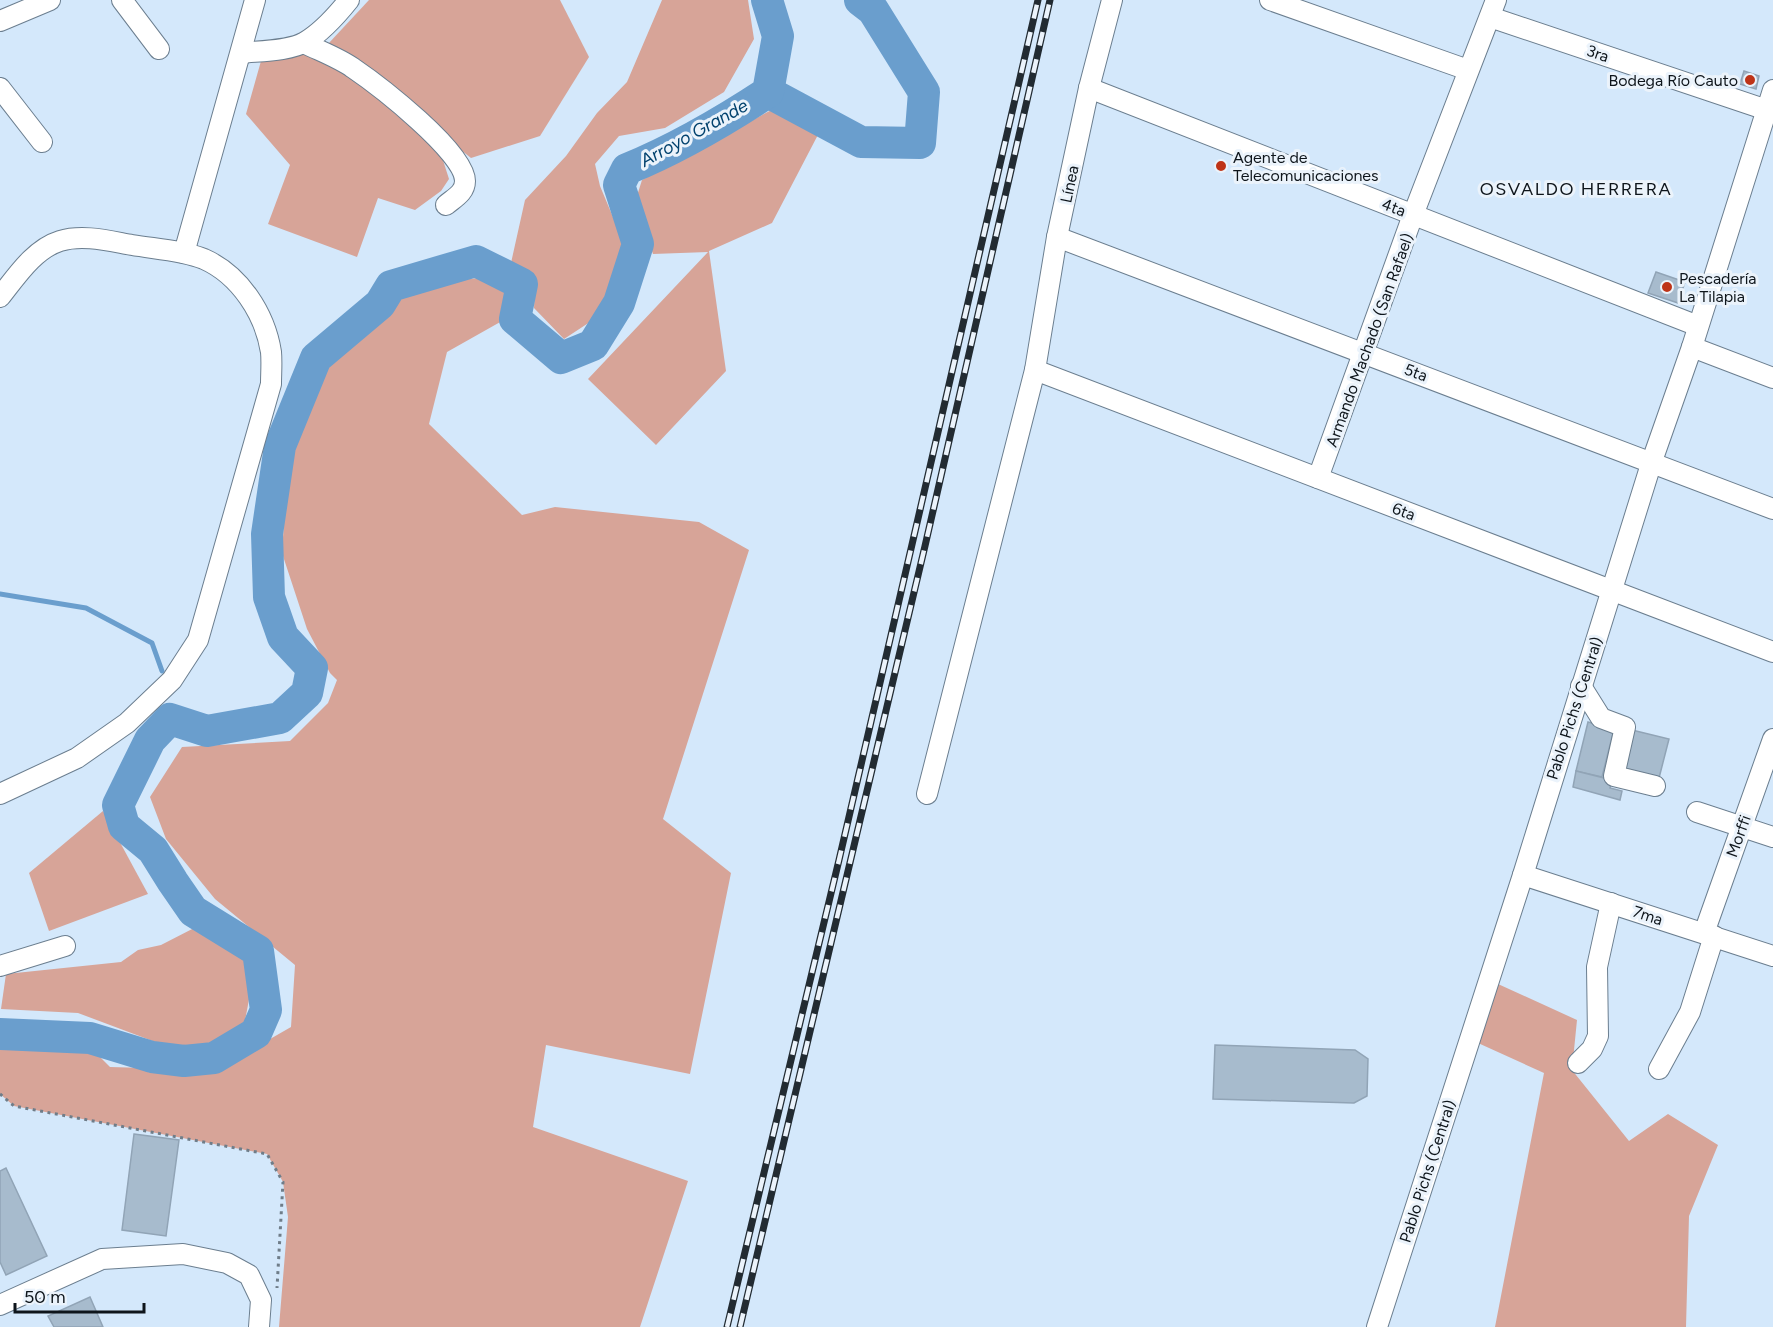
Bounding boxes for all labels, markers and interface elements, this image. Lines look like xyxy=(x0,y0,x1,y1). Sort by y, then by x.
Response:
street label: 3ra xyxy=(1584,41,1611,66)
place label: Bodega Río Cauto xyxy=(1608,71,1738,90)
marker: Bodega Río Cauto xyxy=(1743,73,1757,87)
water label: Arroyo Grande xyxy=(635,94,752,172)
place label: Agente de Telecomunicaciones xyxy=(1233,148,1379,185)
marker: Agente de Telecomunicaciones xyxy=(1214,159,1228,173)
street label: Línea xyxy=(1056,164,1083,205)
district label: OSVALDO HERRERA xyxy=(1480,178,1672,200)
street label: 4ta xyxy=(1379,194,1408,221)
street label: Armando Machado (San Rafael) xyxy=(1322,231,1417,450)
place label: Pescadería La Tilapia xyxy=(1679,269,1757,306)
marker: Pescadería La Tilapia xyxy=(1660,280,1674,294)
street label: 5ta xyxy=(1402,359,1430,386)
street label: 6ta xyxy=(1390,498,1418,524)
street label: Pablo Pichs (Central) xyxy=(1542,634,1607,782)
street label: Morffi xyxy=(1722,812,1755,860)
street label: 7ma xyxy=(1630,902,1665,929)
street label: Pablo Pichs (Central) xyxy=(1395,1097,1460,1245)
scale bar xyxy=(15,1276,144,1314)
text: 50 m xyxy=(24,1286,66,1308)

